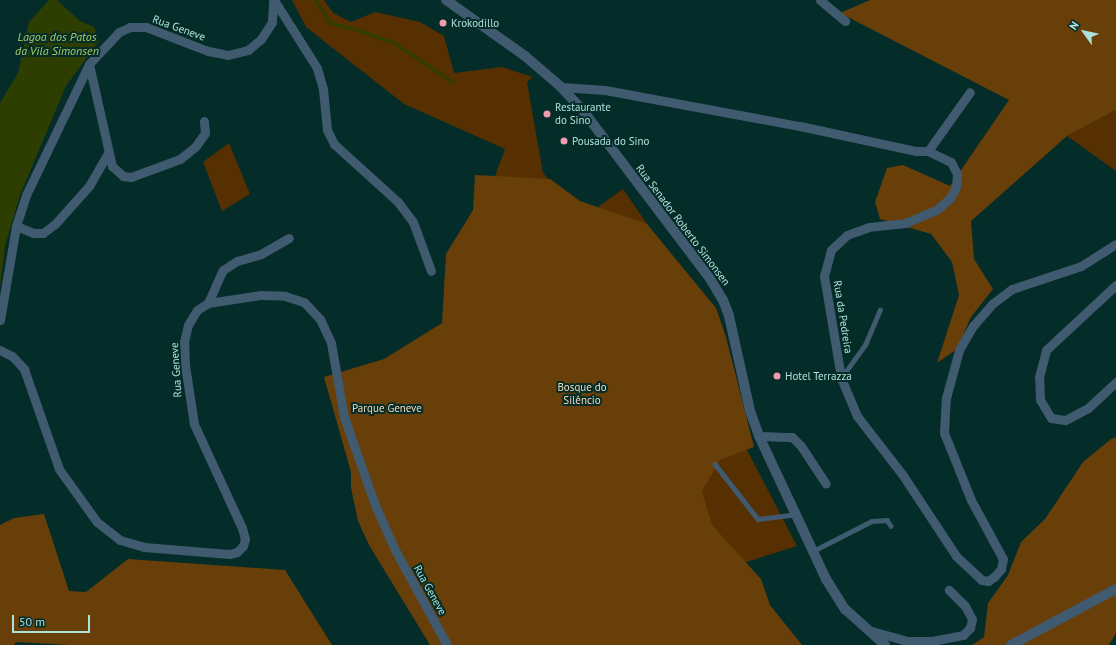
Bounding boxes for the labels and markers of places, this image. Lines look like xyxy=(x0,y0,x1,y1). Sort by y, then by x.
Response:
place label: Krokodillo xyxy=(451,16,499,30)
marker: Krokodillo xyxy=(438,18,448,28)
place label: Restaurante do Sino xyxy=(555,101,611,127)
marker: Restaurante do Sino xyxy=(542,109,552,119)
place label: Pousada do Sino xyxy=(572,134,649,148)
marker: Pousada do Sino xyxy=(559,136,569,146)
place label: Hotel Terrazza xyxy=(785,369,852,383)
marker: Hotel Terrazza xyxy=(772,371,782,381)

